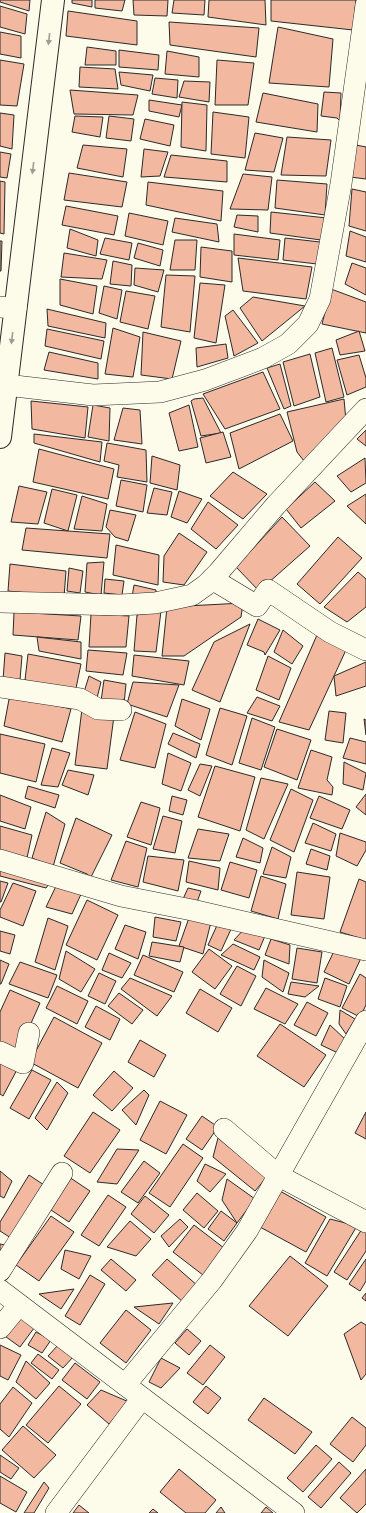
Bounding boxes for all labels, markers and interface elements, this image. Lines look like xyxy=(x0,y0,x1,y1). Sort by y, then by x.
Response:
one-way arrow xyxy=(46,33,52,45)
one-way arrow xyxy=(30,162,36,174)
one-way arrow xyxy=(9,332,15,345)

